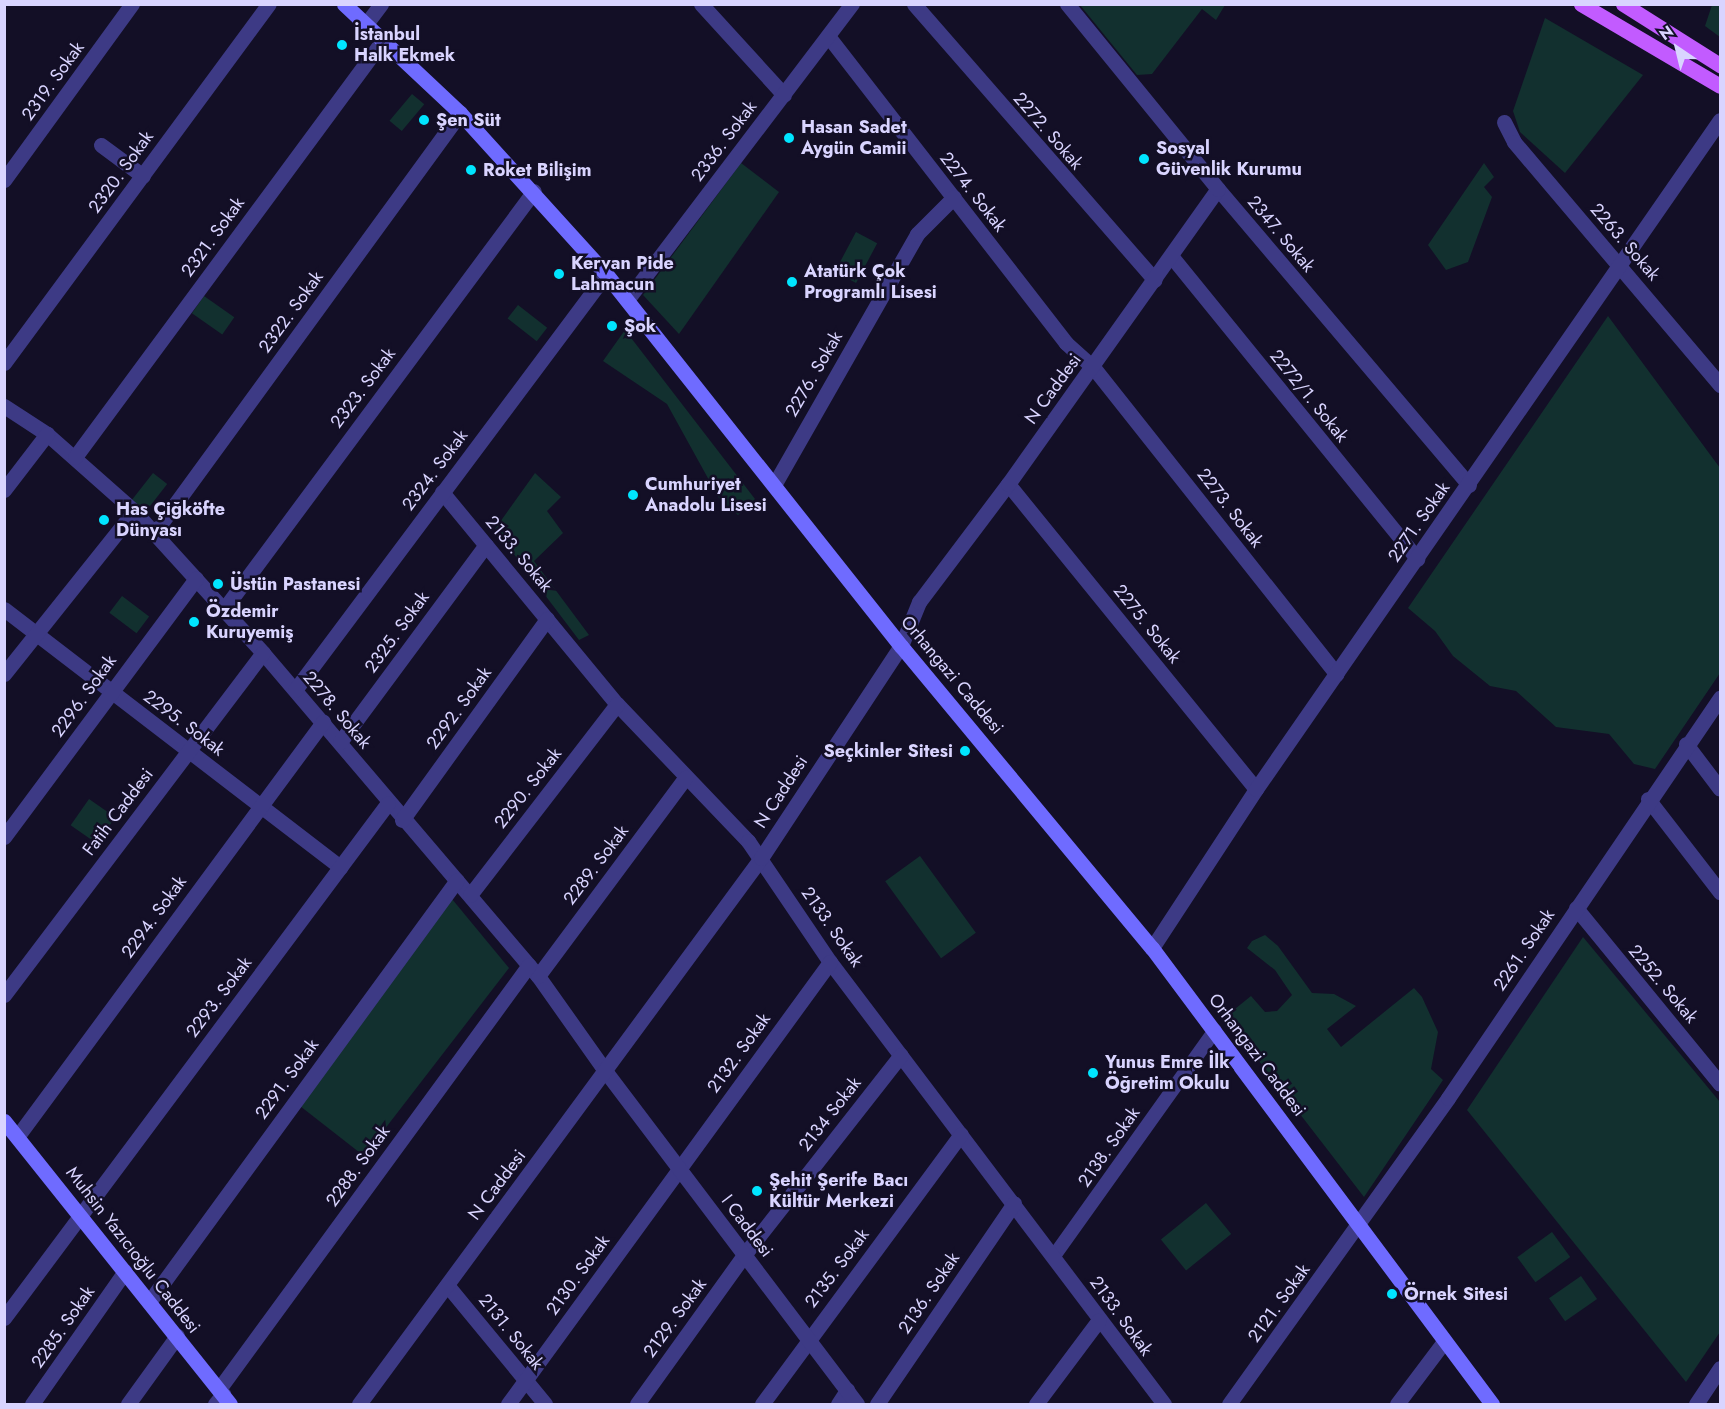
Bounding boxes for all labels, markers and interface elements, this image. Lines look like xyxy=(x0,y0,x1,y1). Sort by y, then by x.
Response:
north arrow xyxy=(1647,18,1707,78)
text: N xyxy=(1655,20,1678,46)
place label: İstanbul Halk Ekmek xyxy=(354,24,455,66)
street label: 2319. Sokak xyxy=(17,37,89,125)
marker: İstanbul Halk Ekmek xyxy=(335,38,349,52)
street label: 2272. Sokak xyxy=(1009,88,1087,174)
street label: 2336. Sokak xyxy=(687,96,761,186)
place label: Şen Süt xyxy=(436,109,501,131)
marker: Şen Süt xyxy=(417,113,431,127)
place label: Hasan Sadet Aygün Camii xyxy=(801,117,907,160)
street label: 2320. Sokak xyxy=(84,127,158,217)
marker: Hasan Sadet Aygün Camii xyxy=(782,131,796,145)
place label: Sosyal Güvenlik Kurumu xyxy=(1156,138,1302,180)
street label: 2274. Sokak xyxy=(935,148,1011,236)
marker: Sosyal Güvenlik Kurumu xyxy=(1137,152,1151,166)
place label: Roket Bilişim xyxy=(483,159,592,181)
marker: Roket Bilişim xyxy=(464,163,478,177)
street label: 2347. Sokak xyxy=(1243,191,1319,277)
street label: 2321. Sokak xyxy=(177,193,249,281)
street label: 2263. Sokak xyxy=(1586,199,1664,285)
place label: Kervan Pide Lahmacun xyxy=(571,253,674,296)
place label: Atatürk Çok Programlı Lisesi xyxy=(804,261,937,304)
street label: 2322. Sokak xyxy=(254,267,328,357)
marker: Kervan Pide Lahmacun xyxy=(552,267,566,281)
marker: Atatürk Çok Programlı Lisesi xyxy=(785,275,799,289)
place label: Şok xyxy=(624,315,656,337)
marker: Şok xyxy=(605,319,619,333)
street label: 2276. Sokak xyxy=(781,327,847,421)
street label: 2323. Sokak xyxy=(326,344,400,432)
street label: 2272/1. Sokak xyxy=(1265,345,1353,447)
street label: N Caddesi xyxy=(1020,349,1086,429)
street label: 2324. Sokak xyxy=(398,425,472,515)
street label: 2273. Sokak xyxy=(1192,464,1268,552)
place label: Cumhuriyet Anadolu Lisesi xyxy=(645,474,767,516)
street label: 2271. Sokak xyxy=(1383,478,1455,566)
marker: Cumhuriyet Anadolu Lisesi xyxy=(626,488,640,502)
place label: Has Çiğköfte Dünyası xyxy=(116,499,225,542)
street label: 2133. Sokak xyxy=(481,512,557,596)
marker: Has Çiğköfte Dünyası xyxy=(97,513,111,527)
place label: Üstün Pastanesi xyxy=(230,573,360,595)
marker: Üstün Pastanesi xyxy=(211,577,225,591)
street label: 2275. Sokak xyxy=(1109,580,1185,668)
street label: 2325. Sokak xyxy=(360,587,434,677)
place label: Özdemir Kuruyemiş xyxy=(206,601,293,644)
street label: Orhangazi Caddesi xyxy=(896,611,1008,739)
marker: Özdemir Kuruyemiş xyxy=(187,615,201,629)
street label: 2296. Sokak xyxy=(47,651,121,741)
street label: 2292. Sokak xyxy=(422,663,496,753)
street label: 2278. Sokak xyxy=(298,667,376,753)
street label: 2295. Sokak xyxy=(139,685,229,761)
place label: Seçkinler Sitesi xyxy=(823,740,953,762)
street label: 2290. Sokak xyxy=(490,743,566,833)
marker: Seçkinler Sitesi xyxy=(958,744,972,758)
street label: N Caddesi xyxy=(750,752,812,832)
street label: Fatih Caddesi xyxy=(78,764,158,860)
street label: 2289. Sokak xyxy=(559,821,633,909)
street label: 2294. Sokak xyxy=(117,872,191,962)
street label: 2133. Sokak xyxy=(797,883,867,971)
street label: 2261. Sokak xyxy=(1489,905,1559,995)
street label: 2252. Sokak xyxy=(1624,940,1702,1028)
street label: 2293. Sokak xyxy=(182,952,256,1042)
street label: Orhangazi Caddesi xyxy=(1204,989,1310,1121)
street label: 2132. Sokak xyxy=(703,1009,775,1097)
street label: 2291. Sokak xyxy=(251,1035,323,1123)
place label: Yunus Emre İlk Öğretim Okulu xyxy=(1105,1052,1230,1094)
marker: Yunus Emre İlk Öğretim Okulu xyxy=(1086,1066,1100,1080)
street label: 2134 Sokak xyxy=(794,1073,866,1155)
street label: 2138. Sokak xyxy=(1074,1103,1144,1191)
street label: 2288. Sokak xyxy=(321,1121,395,1211)
street label: N Caddesi xyxy=(464,1146,530,1224)
street label: Muhsin Yazıcıoğlu Caddesi xyxy=(61,1162,205,1338)
place label: Şehit Şerife Bacı Kültür Merkezi xyxy=(769,1170,908,1212)
marker: Şehit Şerife Bacı Kültür Merkezi xyxy=(750,1184,764,1198)
street label: I Caddesi xyxy=(717,1191,777,1261)
street label: 2135. Sokak xyxy=(800,1224,874,1312)
street label: 2130. Sokak xyxy=(542,1231,614,1319)
street label: 2136. Sokak xyxy=(894,1248,964,1338)
street label: 2121. Sokak xyxy=(1243,1260,1315,1346)
street label: 2133. Sokak xyxy=(1085,1272,1157,1360)
street label: 2129. Sokak xyxy=(639,1274,711,1362)
street label: 2285. Sokak xyxy=(27,1282,99,1372)
place label: Örnek Sitesi xyxy=(1404,1283,1508,1305)
marker: Örnek Sitesi xyxy=(1385,1287,1399,1301)
street label: 2131. Sokak xyxy=(474,1290,548,1374)

